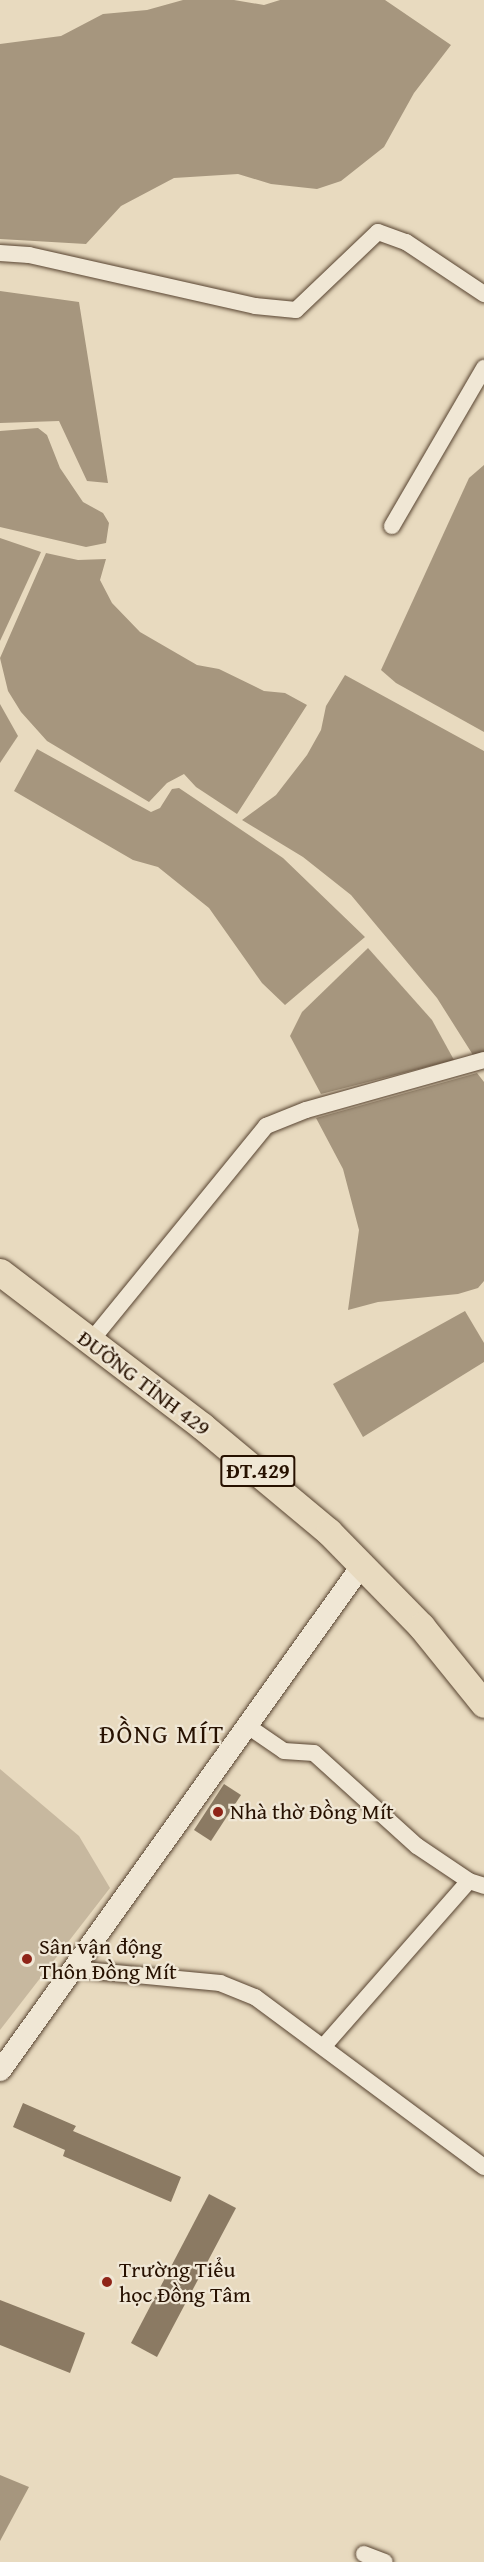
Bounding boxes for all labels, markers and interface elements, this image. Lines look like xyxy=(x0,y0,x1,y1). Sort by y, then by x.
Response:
street label: ĐƯỜNG TỈNH 429 xyxy=(73,1325,215,1441)
road number: ĐT.429 xyxy=(219,1453,297,1489)
district label: ĐỒNG MÍT xyxy=(99,1718,225,1750)
place label: Nhà thờ Đồng Mít xyxy=(230,1799,394,1825)
marker: Nhà thờ Đồng Mít xyxy=(211,1805,225,1819)
place label: Sân vận động Thôn Đồng Mít xyxy=(39,1933,177,1984)
marker: Sân vận động Thôn Đồng Mít xyxy=(20,1952,34,1966)
place label: Trường Tiểu học Đồng Tâm xyxy=(119,2256,251,2308)
marker: Trường Tiểu học Đồng Tâm xyxy=(100,2275,114,2289)

